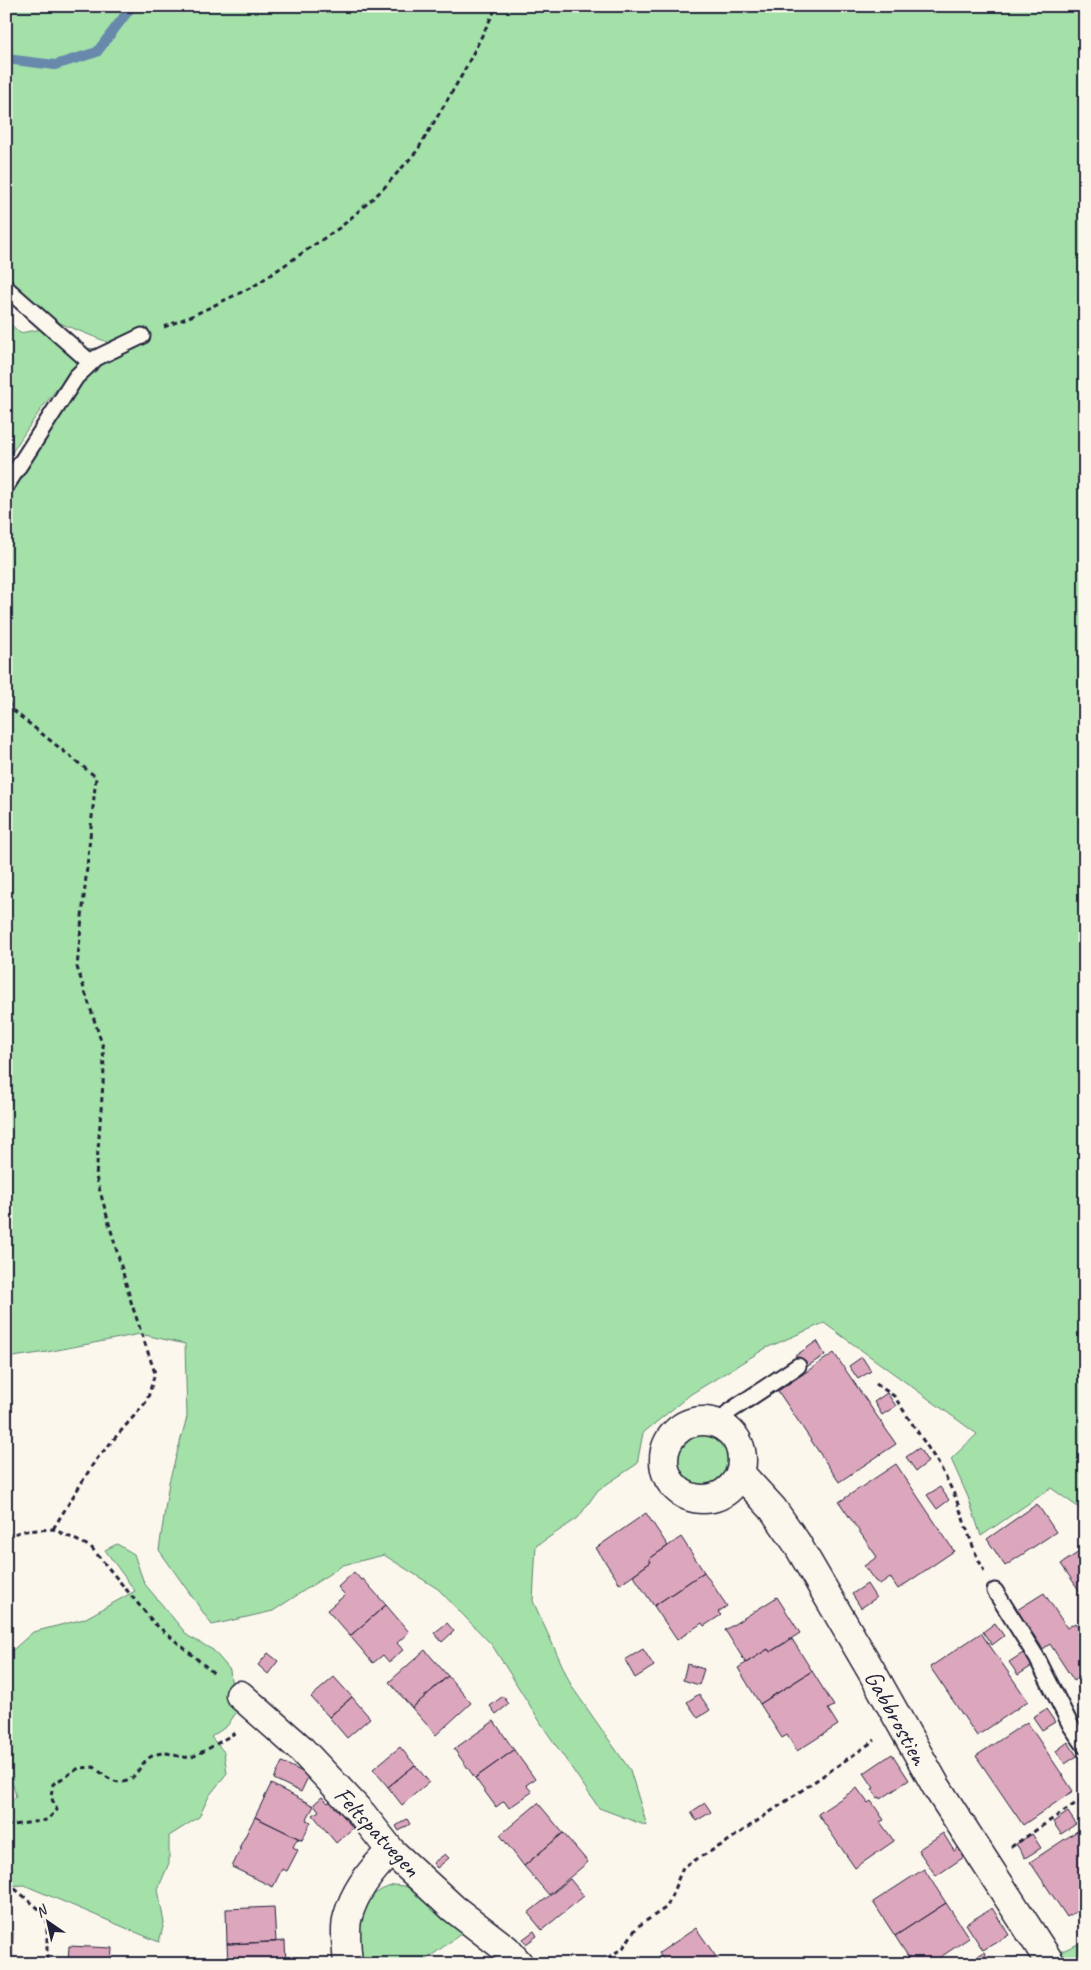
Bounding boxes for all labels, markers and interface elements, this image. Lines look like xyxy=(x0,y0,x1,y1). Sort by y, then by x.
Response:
street label: Gabbrostien xyxy=(857,1664,936,1772)
street label: Feltspatvegen xyxy=(327,1780,428,1884)
north arrow xyxy=(22,1898,72,1948)
text: N xyxy=(33,1901,51,1921)

